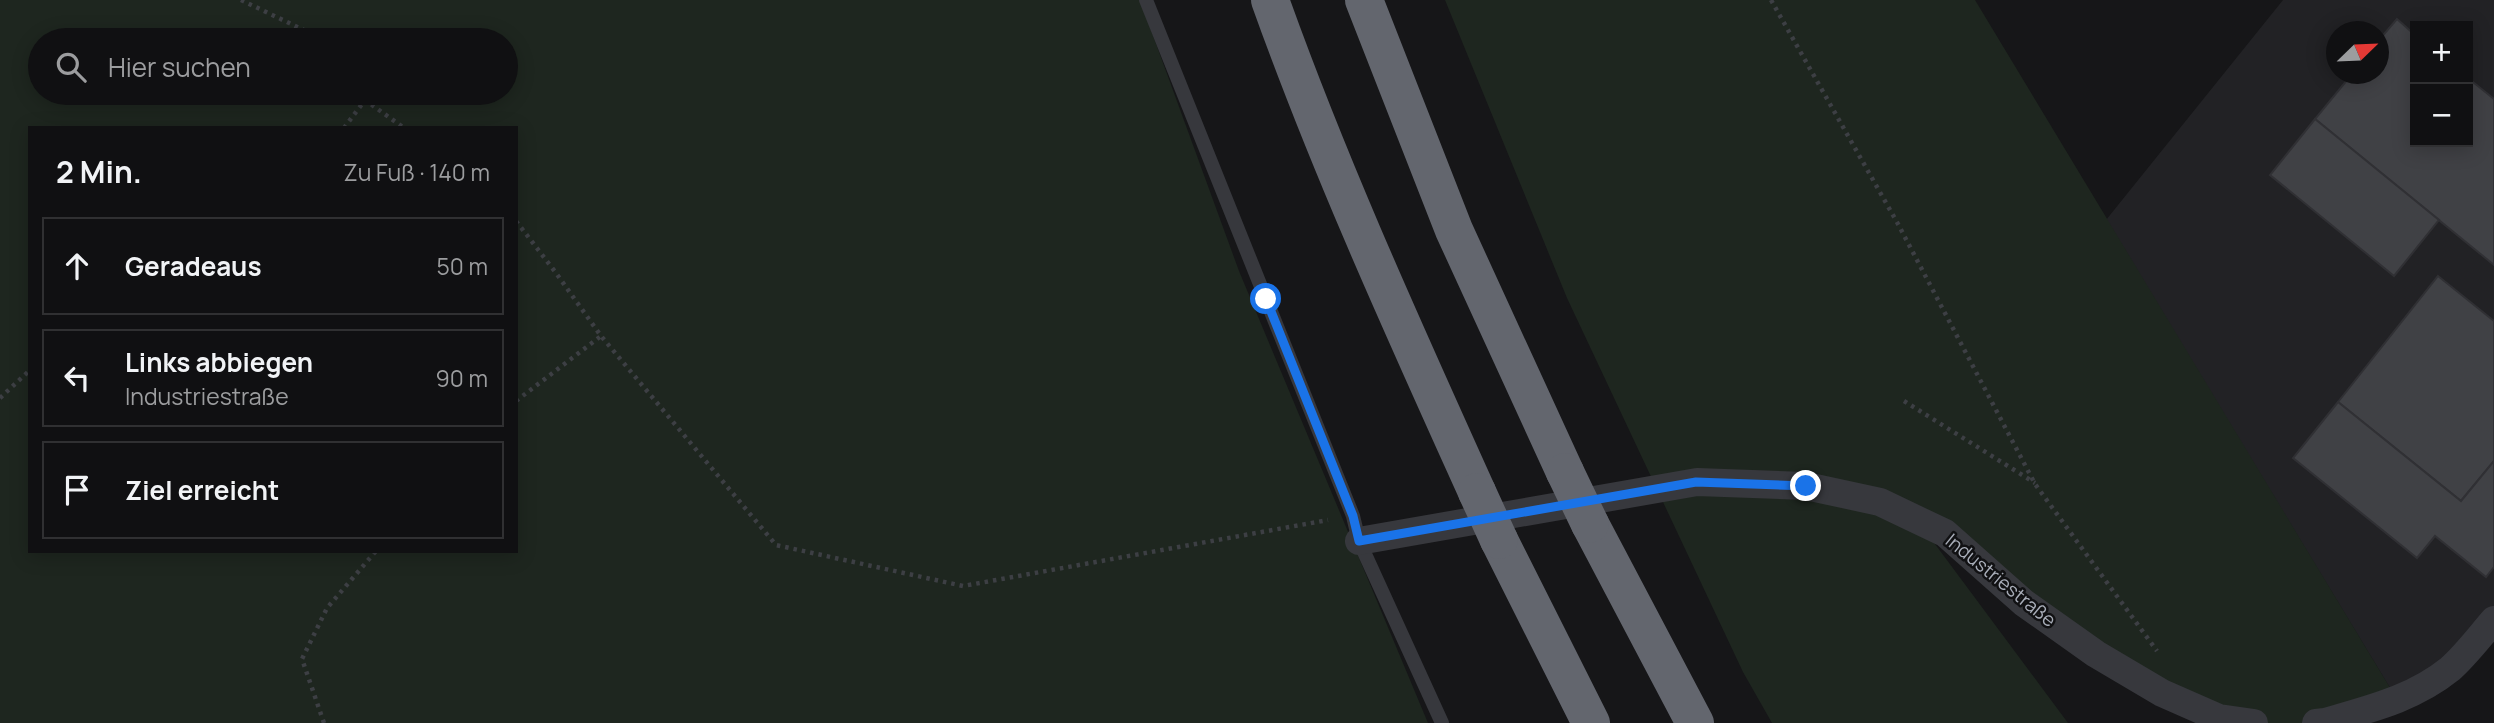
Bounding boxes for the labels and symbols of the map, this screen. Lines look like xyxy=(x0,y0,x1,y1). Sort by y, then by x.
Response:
north arrow xyxy=(2326,21,2389,84)
route start xyxy=(1250,283,1281,314)
route end xyxy=(1790,470,1821,501)
street label: Industriestraße xyxy=(1940,527,2062,633)

